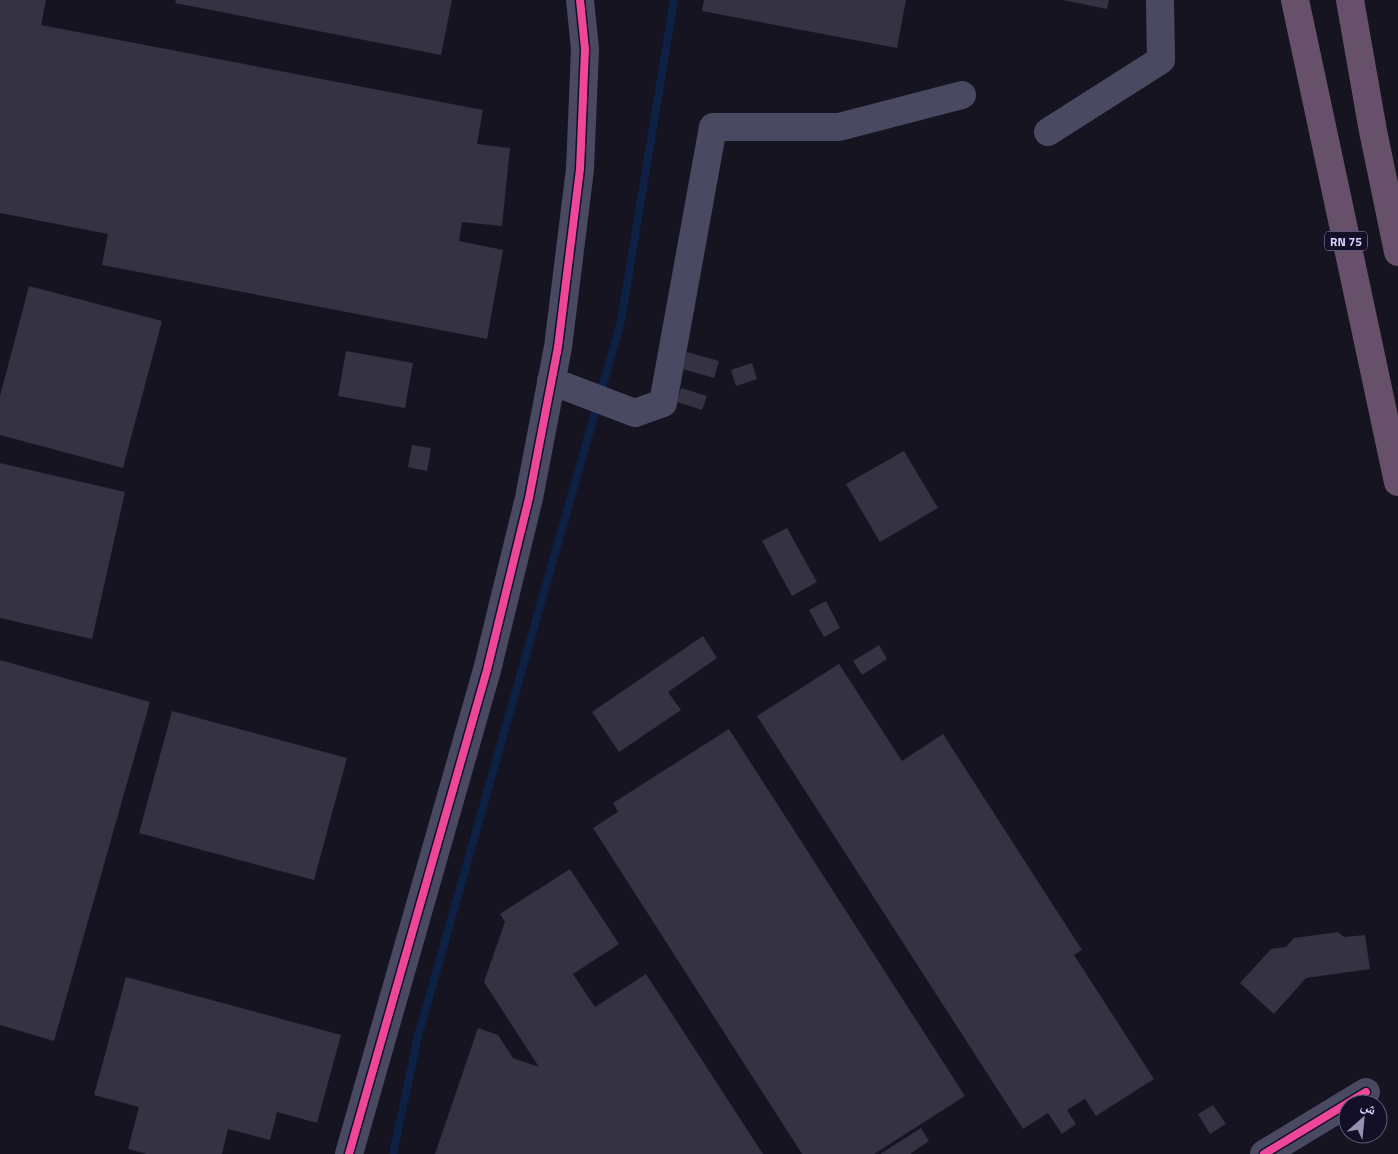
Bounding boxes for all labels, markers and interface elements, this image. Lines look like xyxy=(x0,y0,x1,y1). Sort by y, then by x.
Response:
road number: RN 75 xyxy=(1325,232,1367,250)
north arrow xyxy=(1338,1094,1388,1144)
text: ش xyxy=(1358,1094,1381,1120)

